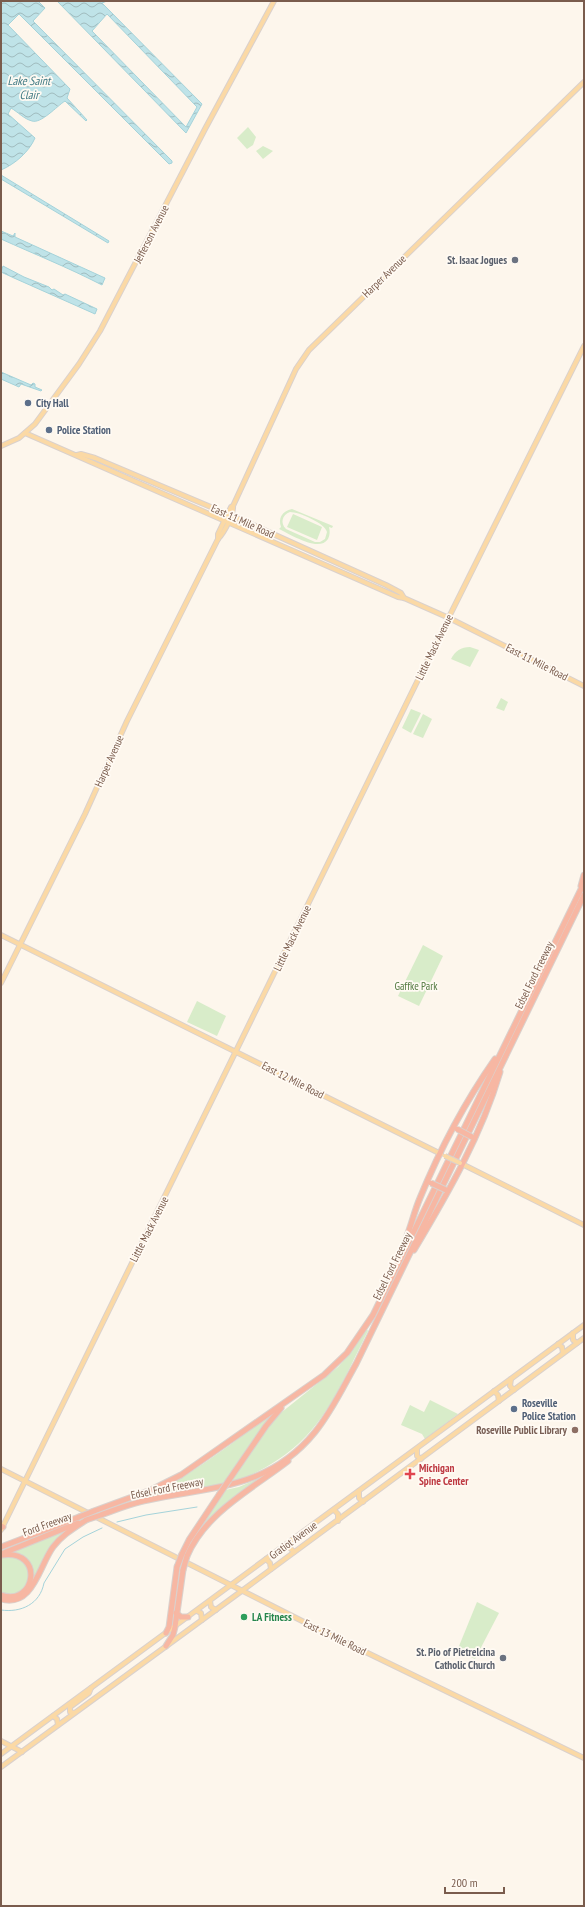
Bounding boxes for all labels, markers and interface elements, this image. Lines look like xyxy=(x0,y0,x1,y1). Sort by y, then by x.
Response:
water label: Lake Saint Clair xyxy=(8,73,52,102)
street label: Jefferson Avenue xyxy=(130,202,172,266)
street label: Harper Avenue xyxy=(359,251,409,300)
place label: St. Isaac Jogues xyxy=(447,253,507,267)
marker: St. Isaac Jogues xyxy=(510,255,520,265)
place label: City Hall xyxy=(36,396,69,410)
marker: City Hall xyxy=(23,398,33,408)
place label: Police Station xyxy=(57,423,111,437)
marker: Police Station xyxy=(44,425,54,435)
street label: East 11 Mile Road xyxy=(209,501,277,541)
street label: Little Mack Avenue xyxy=(412,611,456,682)
street label: East 11 Mile Road xyxy=(504,640,571,684)
street label: Harper Avenue xyxy=(91,732,127,789)
street label: Little Mack Avenue xyxy=(270,902,314,973)
street label: Edsel Ford Freeway xyxy=(512,938,557,1011)
park label: Gaffke Park xyxy=(395,979,438,993)
street label: East 12 Mile Road xyxy=(260,1058,327,1102)
street label: Little Mack Avenue xyxy=(127,1194,172,1264)
street label: Edsel Ford Freeway xyxy=(370,1229,415,1302)
place label: Roseville Police Station xyxy=(522,1396,576,1423)
marker: Roseville Police Station xyxy=(509,1404,519,1414)
place label: Roseville Public Library xyxy=(476,1423,568,1437)
marker: Roseville Public Library xyxy=(570,1425,580,1435)
place label: Michigan Spine Center xyxy=(419,1461,469,1488)
marker: Michigan Spine Center xyxy=(404,1468,416,1480)
street label: Edsel Ford Freeway xyxy=(130,1474,205,1502)
street label: Ford Freeway xyxy=(21,1508,74,1539)
street label: Gratiot Avenue xyxy=(266,1518,320,1562)
place label: LA Fitness xyxy=(252,1610,292,1624)
marker: LA Fitness xyxy=(239,1612,249,1622)
street label: East 13 Mile Road xyxy=(301,1616,369,1658)
place label: St. Pio of Pietrelcina Catholic Church xyxy=(416,1645,495,1672)
marker: St. Pio of Pietrelcina Catholic Church xyxy=(498,1653,508,1663)
scale bar xyxy=(445,1869,504,1895)
text: 200 m xyxy=(451,1875,478,1890)

